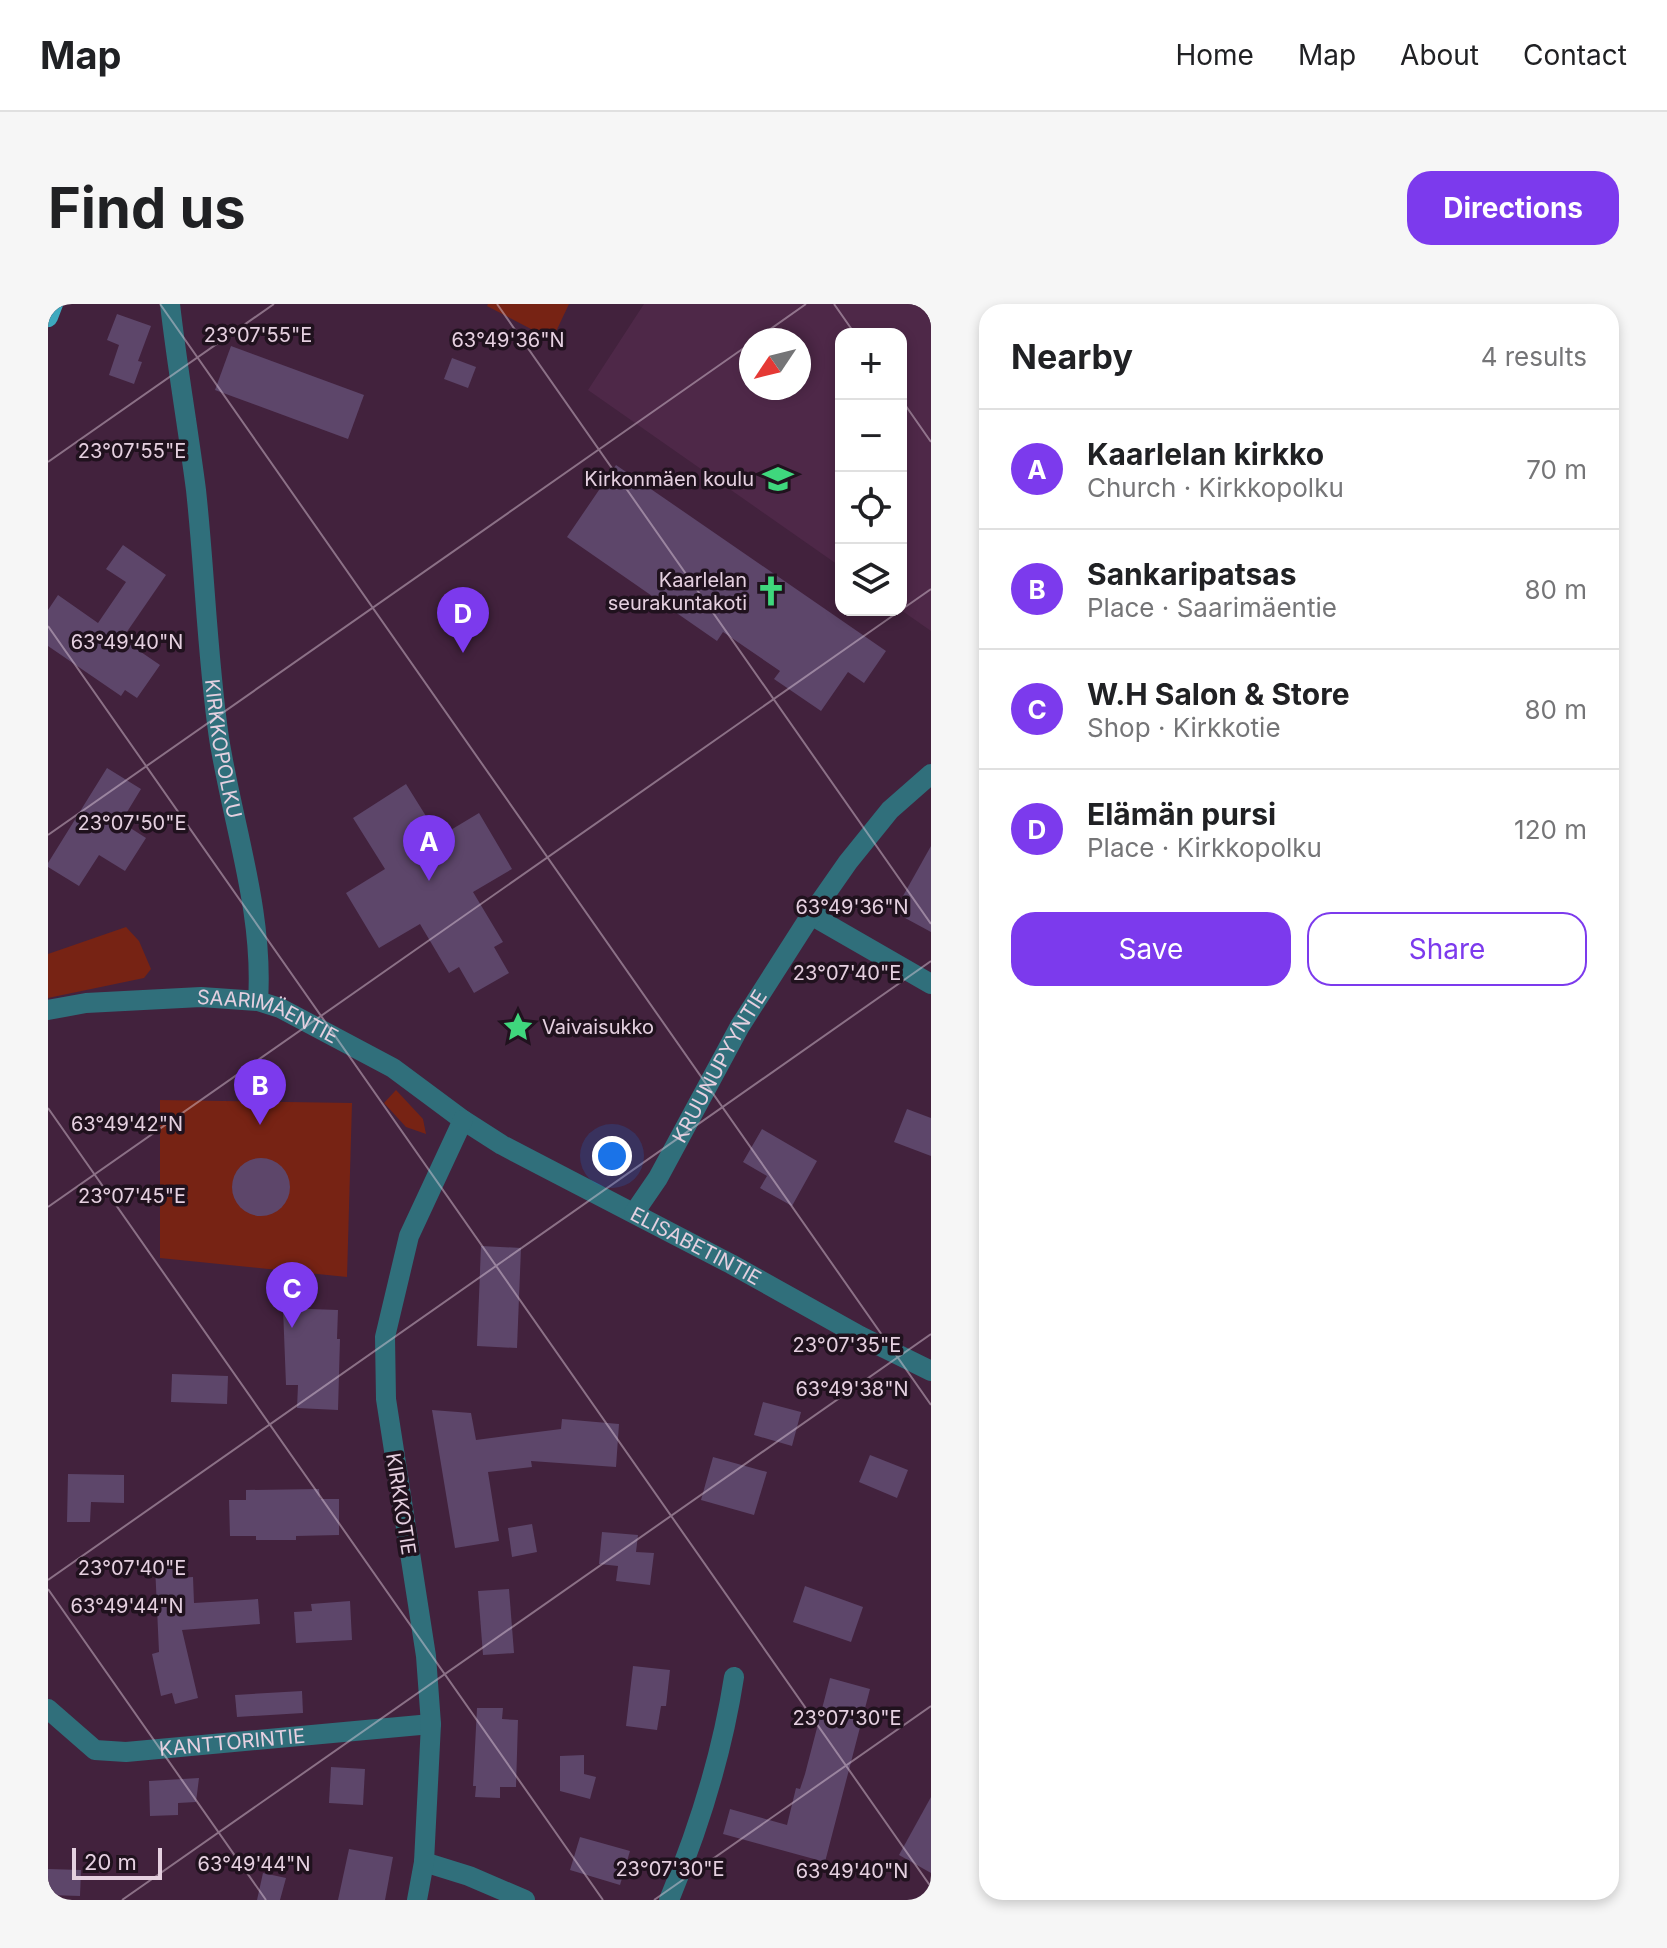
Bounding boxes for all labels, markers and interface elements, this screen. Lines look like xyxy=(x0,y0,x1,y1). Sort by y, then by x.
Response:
text: Map xyxy=(40,32,121,78)
text: Home xyxy=(1175,38,1254,72)
text: Map xyxy=(1298,38,1356,72)
text: About xyxy=(1400,38,1479,72)
text: Contact xyxy=(1523,38,1627,72)
button: Directions xyxy=(1407,171,1619,245)
text: Find us xyxy=(48,174,246,242)
text: 23°07'55"E xyxy=(204,323,312,347)
text: 63°49'36"N xyxy=(451,328,565,352)
north arrow xyxy=(739,328,811,400)
map controls xyxy=(835,328,907,616)
button: + xyxy=(835,328,907,400)
text: Nearby xyxy=(1011,336,1133,377)
text: 4 results xyxy=(1481,341,1587,372)
button: − xyxy=(835,400,907,472)
text: Kaarlelan kirkko xyxy=(1087,436,1324,472)
text: 23°07'55"E xyxy=(78,439,186,463)
text: A xyxy=(1027,454,1047,485)
text: 70 m xyxy=(1526,454,1587,485)
school or university icon: Kirkonmäen koulu xyxy=(761,462,795,496)
place label: Kirkonmäen koulu xyxy=(584,467,754,491)
button: locate xyxy=(835,472,907,544)
text: Church · Kirkkopolku xyxy=(1087,472,1344,503)
button: layers xyxy=(835,544,907,616)
text: Sankaripatsas xyxy=(1087,556,1297,592)
place label: Kaarlelan seurakuntakoti xyxy=(608,568,747,615)
church icon: Kaarlelan seurakuntakoti xyxy=(754,574,788,608)
text: B xyxy=(1028,574,1046,605)
text: 80 m xyxy=(1524,574,1587,605)
pin: D xyxy=(437,587,489,653)
text: Place · Saarimäentie xyxy=(1087,592,1337,623)
text: 63°49'40"N xyxy=(71,630,183,654)
text: W.H Salon & Store xyxy=(1087,676,1350,712)
street label: KIRKKOPOLKU xyxy=(200,678,247,821)
text: C xyxy=(1027,694,1047,725)
text: 80 m xyxy=(1524,694,1587,725)
text: Shop · Kirkkotie xyxy=(1087,712,1281,743)
text: Elämän pursi xyxy=(1087,796,1276,832)
text: 23°07'50"E xyxy=(77,811,187,835)
text: D xyxy=(1028,814,1046,845)
text: 120 m xyxy=(1514,814,1587,845)
pin: A xyxy=(403,815,455,881)
text: Place · Kirkkopolku xyxy=(1087,832,1322,863)
text: 63°49'36"N xyxy=(795,895,909,919)
button: Save xyxy=(1011,912,1291,986)
button: Share xyxy=(1307,912,1587,986)
text: 23°07'40"E xyxy=(793,961,901,985)
street label: SAARIMÄENTIE xyxy=(196,985,342,1049)
street label: KRUUNUPYYNTIE xyxy=(667,985,772,1147)
place icon: Vaivaisukko xyxy=(501,1010,535,1044)
place label: Vaivaisukko xyxy=(542,1015,654,1039)
pin: B xyxy=(234,1059,286,1125)
text: 63°49'42"N xyxy=(71,1112,183,1136)
your location xyxy=(592,1136,632,1176)
text: 23°07'45"E xyxy=(78,1184,186,1208)
street label: ELISABETINTIE xyxy=(626,1202,765,1290)
pin: C xyxy=(266,1262,318,1328)
text: 23°07'35"E xyxy=(793,1333,901,1357)
text: 63°49'38"N xyxy=(795,1377,909,1401)
street label: KIRKKOTIE xyxy=(381,1451,421,1557)
text: 23°07'40"E xyxy=(78,1556,186,1580)
text: 63°49'44"N xyxy=(71,1594,183,1618)
text: 23°07'30"E xyxy=(792,1706,902,1730)
street label: KANTTORINTIE xyxy=(158,1724,306,1761)
scale bar xyxy=(72,1844,162,1880)
text: 20 m xyxy=(84,1849,137,1875)
text: 63°49'44"N xyxy=(198,1852,310,1876)
text: 23°07'30"E xyxy=(615,1857,725,1881)
text: 63°49'40"N xyxy=(796,1859,908,1883)

